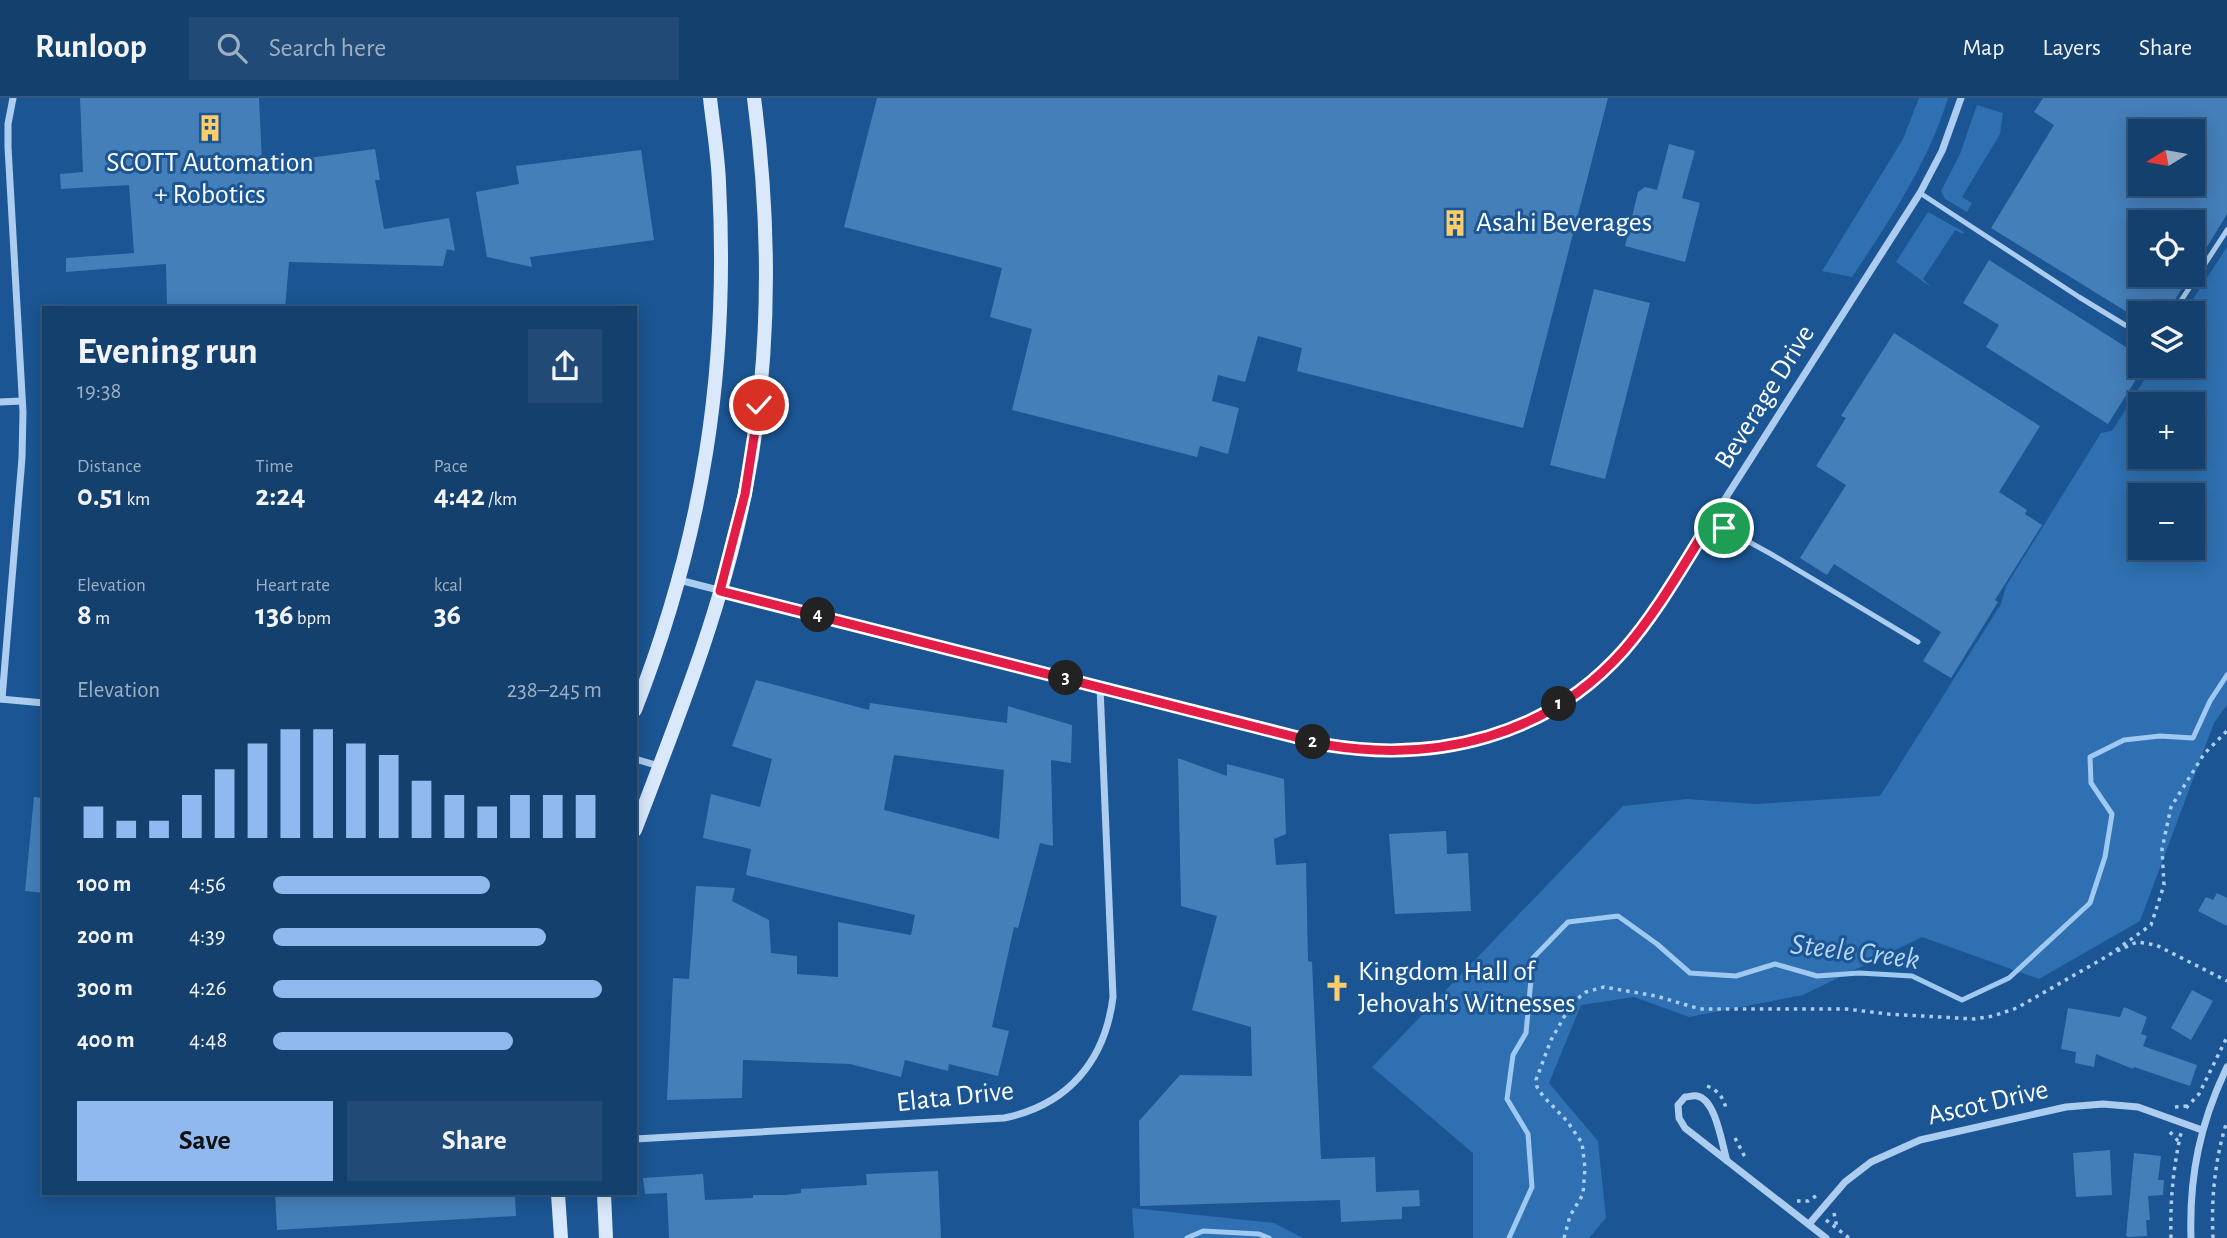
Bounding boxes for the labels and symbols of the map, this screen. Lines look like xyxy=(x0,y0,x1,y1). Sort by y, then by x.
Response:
building icon: SCOTT Automation + Robotics xyxy=(195,113,225,143)
north arrow xyxy=(2128,119,2205,196)
place label: SCOTT Automation + Robotics xyxy=(106,149,314,209)
building icon: Asahi Beverages xyxy=(1440,208,1470,238)
place label: Asahi Beverages xyxy=(1476,209,1652,237)
street label: Beverage Drive xyxy=(1710,320,1820,474)
pin xyxy=(729,375,789,435)
pin xyxy=(1694,498,1754,558)
pin: 4 xyxy=(800,598,836,632)
pin: 3 xyxy=(1048,660,1084,696)
pin: 1 xyxy=(1542,686,1576,722)
pin: 2 xyxy=(1296,724,1330,760)
water label: Steele Creek xyxy=(1789,929,1921,975)
place label: Kingdom Hall of Jehovah's Witnesses xyxy=(1358,958,1576,1018)
church icon: Kingdom Hall of Jehovah's Witnesses xyxy=(1322,973,1352,1003)
street label: Ascot Drive xyxy=(1925,1076,2051,1130)
street label: Elata Drive xyxy=(895,1077,1015,1117)

